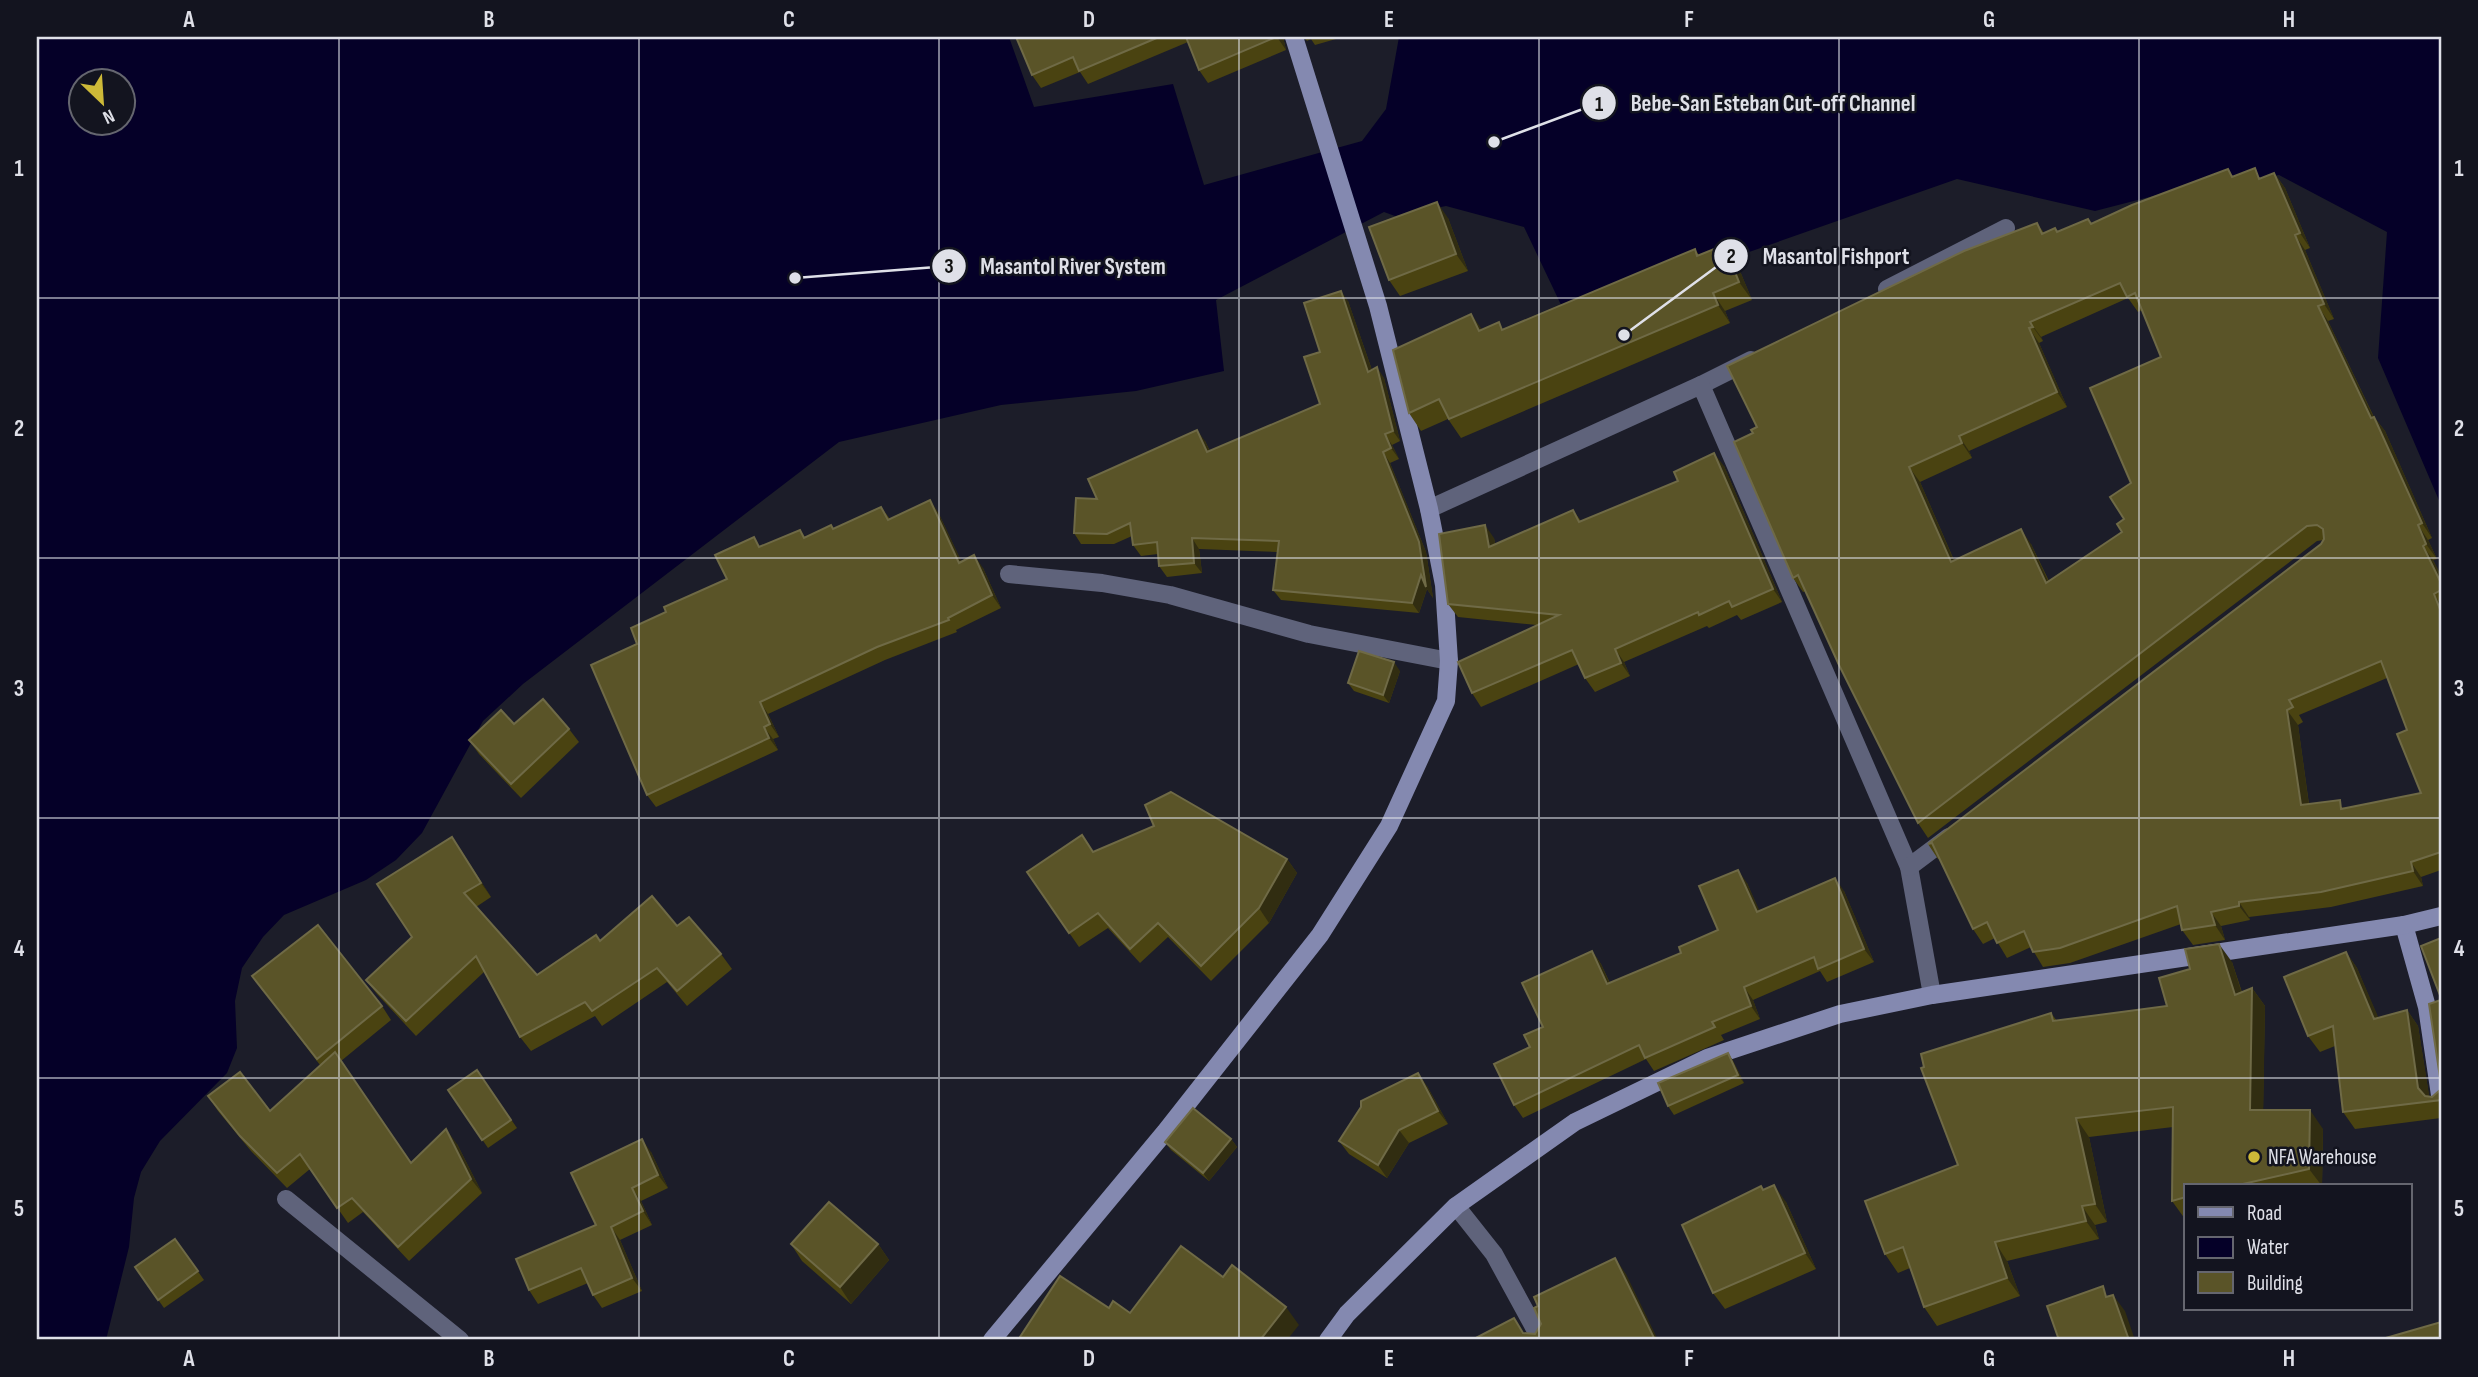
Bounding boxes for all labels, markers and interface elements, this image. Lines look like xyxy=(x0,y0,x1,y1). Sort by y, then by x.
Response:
text: A xyxy=(183,6,196,34)
text: B xyxy=(484,6,495,34)
text: C xyxy=(783,6,795,34)
text: D xyxy=(1083,6,1095,34)
text: E xyxy=(1384,6,1394,34)
text: F xyxy=(1684,6,1694,34)
text: G xyxy=(1983,6,1995,34)
text: H xyxy=(2283,6,2295,34)
north arrow xyxy=(66,66,136,136)
callout: Bebe-San Esteban Cut-off Channel xyxy=(1581,81,1929,125)
text: Bebe-San Esteban Cut-off Channel xyxy=(1631,90,1915,118)
text: 1 xyxy=(1595,92,1603,117)
text: N xyxy=(99,103,118,129)
text: 1 xyxy=(14,155,24,183)
text: 1 xyxy=(2454,155,2464,183)
callout: Masantol Fishport xyxy=(1714,234,1923,278)
text: Masantol Fishport xyxy=(1763,243,1910,271)
callout: Masantol River System xyxy=(931,244,1180,288)
text: 2 xyxy=(1726,244,1736,269)
text: Masantol River System xyxy=(980,253,1166,281)
text: 3 xyxy=(944,254,954,279)
text: 2 xyxy=(14,415,24,443)
text: 2 xyxy=(2454,415,2464,443)
text: 3 xyxy=(14,675,24,703)
text: 3 xyxy=(2454,675,2464,703)
text: 4 xyxy=(14,935,25,963)
text: 4 xyxy=(2454,935,2465,963)
place label: NFA Warehouse xyxy=(2268,1145,2377,1170)
marker: NFA Warehouse xyxy=(2246,1149,2262,1165)
legend xyxy=(2184,1184,2412,1310)
text: 5 xyxy=(14,1195,24,1223)
text: 5 xyxy=(2454,1195,2464,1223)
text: Road xyxy=(2247,1201,2282,1226)
text: Water xyxy=(2247,1235,2289,1260)
text: Building xyxy=(2247,1271,2303,1296)
text: A xyxy=(183,1345,196,1373)
text: B xyxy=(484,1345,495,1373)
text: C xyxy=(783,1345,795,1373)
text: D xyxy=(1083,1345,1095,1373)
text: E xyxy=(1384,1345,1394,1373)
text: F xyxy=(1684,1345,1694,1373)
text: G xyxy=(1983,1345,1995,1373)
text: H xyxy=(2283,1345,2295,1373)

